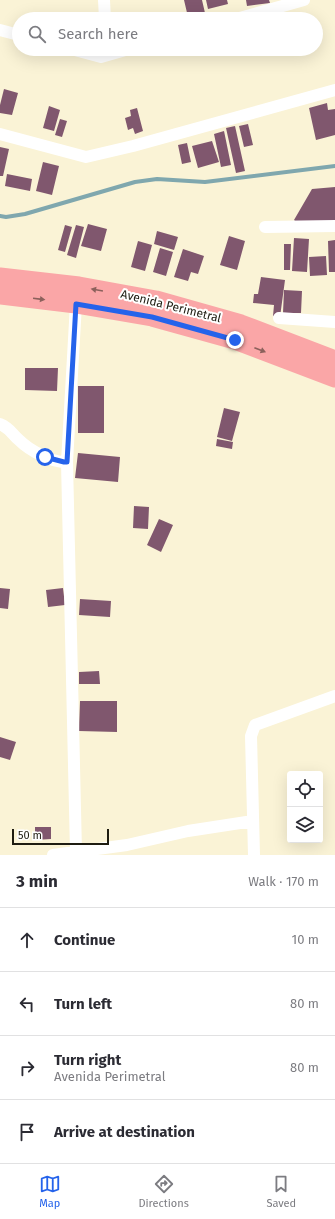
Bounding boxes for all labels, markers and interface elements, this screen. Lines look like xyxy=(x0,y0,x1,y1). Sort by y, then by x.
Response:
search box xyxy=(12,12,323,56)
icon: search xyxy=(26,23,48,45)
text: Search here xyxy=(58,25,138,43)
one-way arrow xyxy=(91,286,103,292)
street label: Avenida Perimetral xyxy=(119,287,223,325)
one-way arrow xyxy=(33,296,45,302)
route end xyxy=(226,331,244,349)
one-way arrow xyxy=(255,347,267,353)
route start xyxy=(36,448,54,466)
map controls xyxy=(287,771,323,843)
button: locate xyxy=(287,771,323,807)
button: layers xyxy=(287,807,323,843)
scale bar xyxy=(12,827,109,846)
text: 50 m xyxy=(18,829,42,842)
text: 3 min xyxy=(16,871,58,892)
text: Walk · 170 m xyxy=(248,874,319,889)
icon: ahead xyxy=(16,929,38,951)
text: Continue xyxy=(54,931,115,949)
text: 10 m xyxy=(292,932,319,947)
icon: left xyxy=(16,993,38,1015)
text: Turn left xyxy=(54,995,112,1013)
text: 80 m xyxy=(290,996,319,1011)
text: Turn right xyxy=(54,1051,121,1069)
icon: right xyxy=(16,1057,38,1079)
text: 80 m xyxy=(290,1060,319,1075)
text: Avenida Perimetral xyxy=(54,1069,166,1084)
icon: arrive xyxy=(16,1121,38,1143)
text: Arrive at destination xyxy=(54,1123,195,1141)
tab: Map xyxy=(39,1173,61,1210)
tab: Directions xyxy=(138,1173,189,1210)
tab: Saved xyxy=(266,1173,296,1210)

